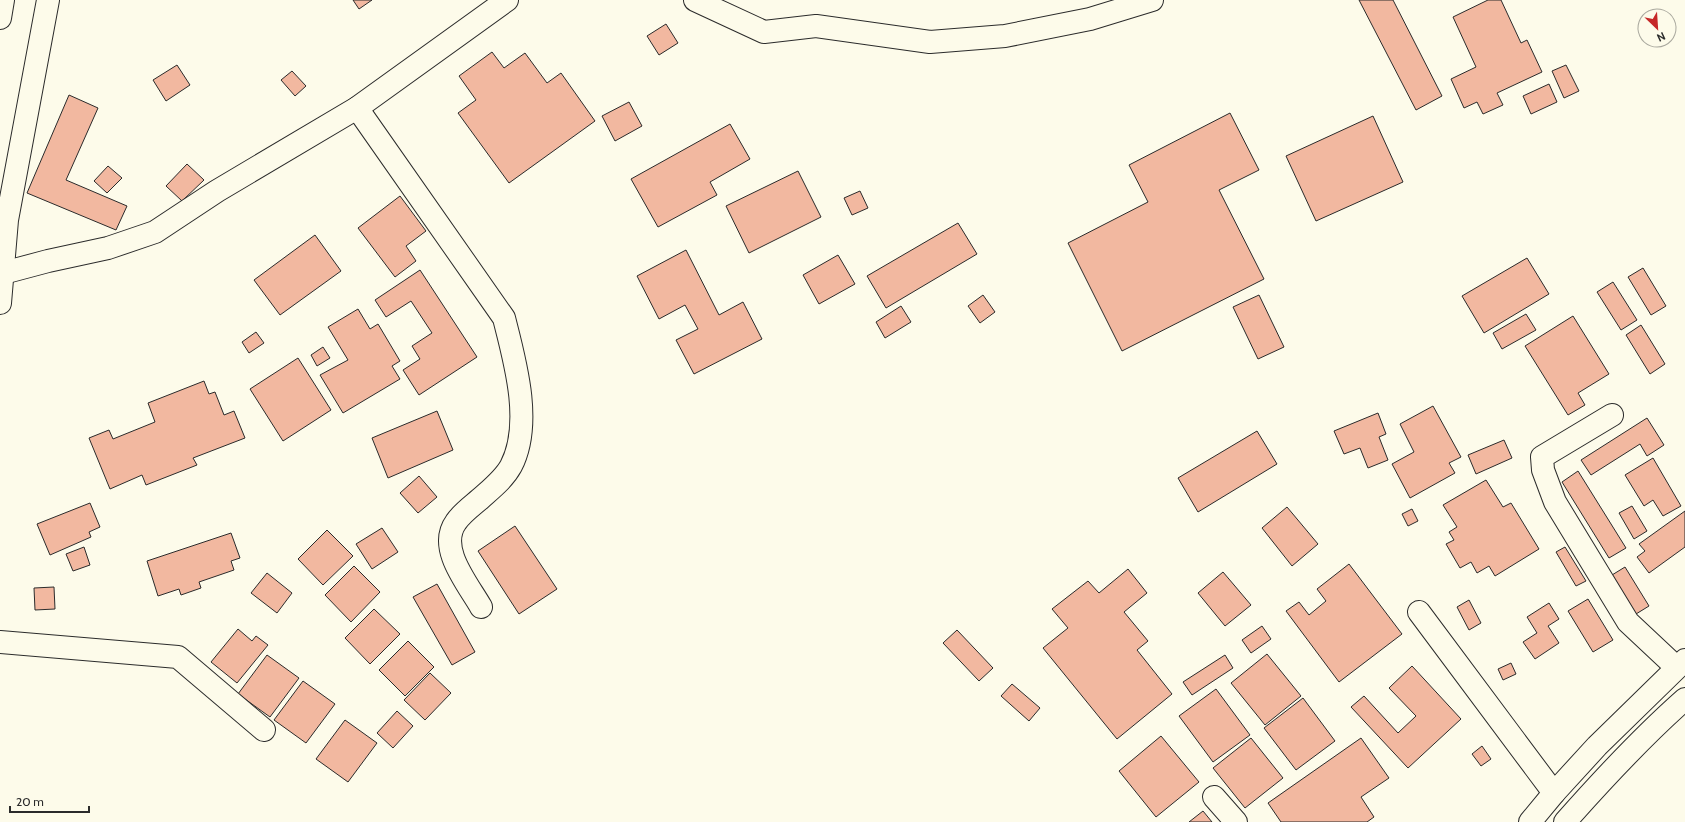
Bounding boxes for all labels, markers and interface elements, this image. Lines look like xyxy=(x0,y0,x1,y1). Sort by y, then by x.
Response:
north arrow xyxy=(1637,8,1677,48)
text: N xyxy=(1655,29,1668,45)
scale bar xyxy=(10,788,89,814)
text: 20 m xyxy=(16,794,44,809)

